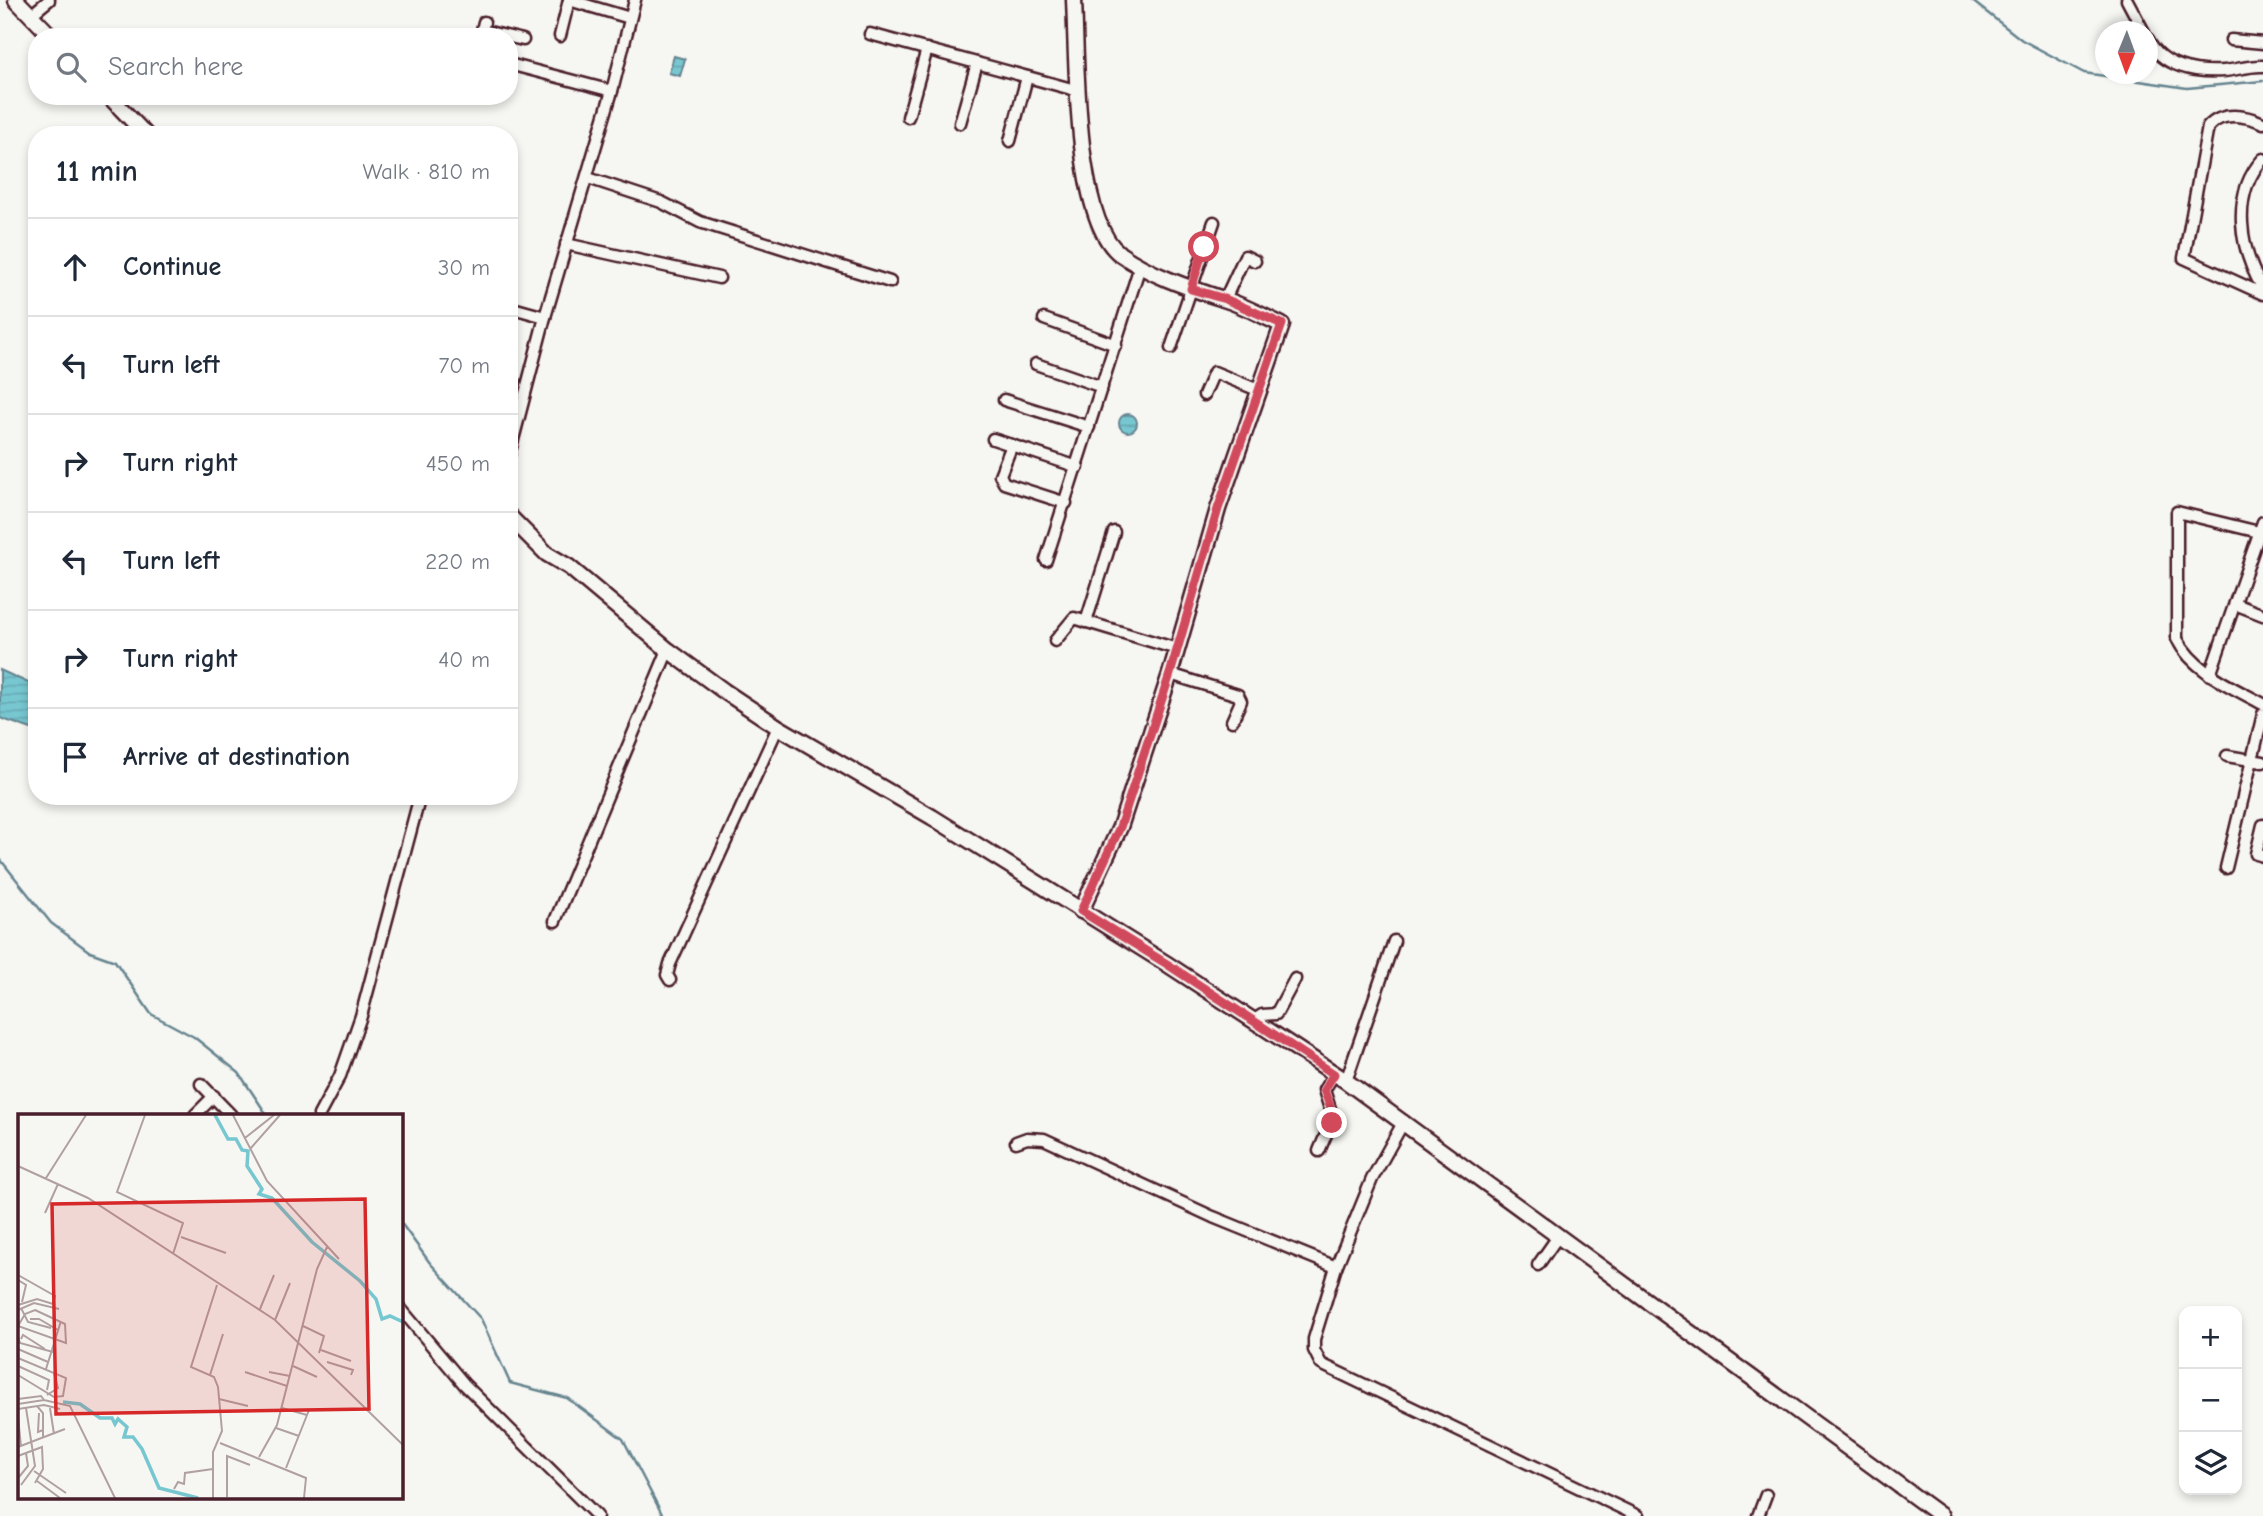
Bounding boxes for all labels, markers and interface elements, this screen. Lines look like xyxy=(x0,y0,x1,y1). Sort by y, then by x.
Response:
north arrow xyxy=(2095,21,2158,84)
search box xyxy=(28,28,518,105)
icon: search xyxy=(52,48,90,86)
text: Search here xyxy=(108,52,243,82)
text: 11 min xyxy=(56,154,138,189)
text: Walk · 810 m xyxy=(363,158,490,185)
route start xyxy=(1188,231,1219,262)
icon: ahead xyxy=(56,248,94,286)
text: Continue xyxy=(123,252,221,282)
text: 30 m xyxy=(438,254,490,281)
icon: left xyxy=(56,346,94,384)
text: Turn left xyxy=(123,350,220,380)
text: 70 m xyxy=(438,352,490,379)
icon: right xyxy=(56,444,94,482)
text: Turn right xyxy=(123,448,237,478)
text: 450 m xyxy=(426,450,490,477)
icon: left xyxy=(56,542,94,580)
text: Turn left xyxy=(123,546,220,576)
text: 220 m xyxy=(425,548,490,575)
icon: right xyxy=(56,640,94,678)
text: Turn right xyxy=(123,644,237,674)
text: 40 m xyxy=(438,646,490,673)
icon: arrive xyxy=(56,738,94,776)
text: Arrive at destination xyxy=(123,742,350,772)
route end xyxy=(1316,1107,1347,1138)
inset map xyxy=(18,1114,402,1498)
map controls xyxy=(2179,1306,2242,1495)
button: + xyxy=(2179,1306,2242,1369)
button: − xyxy=(2179,1369,2242,1432)
button: layers xyxy=(2179,1432,2242,1495)

